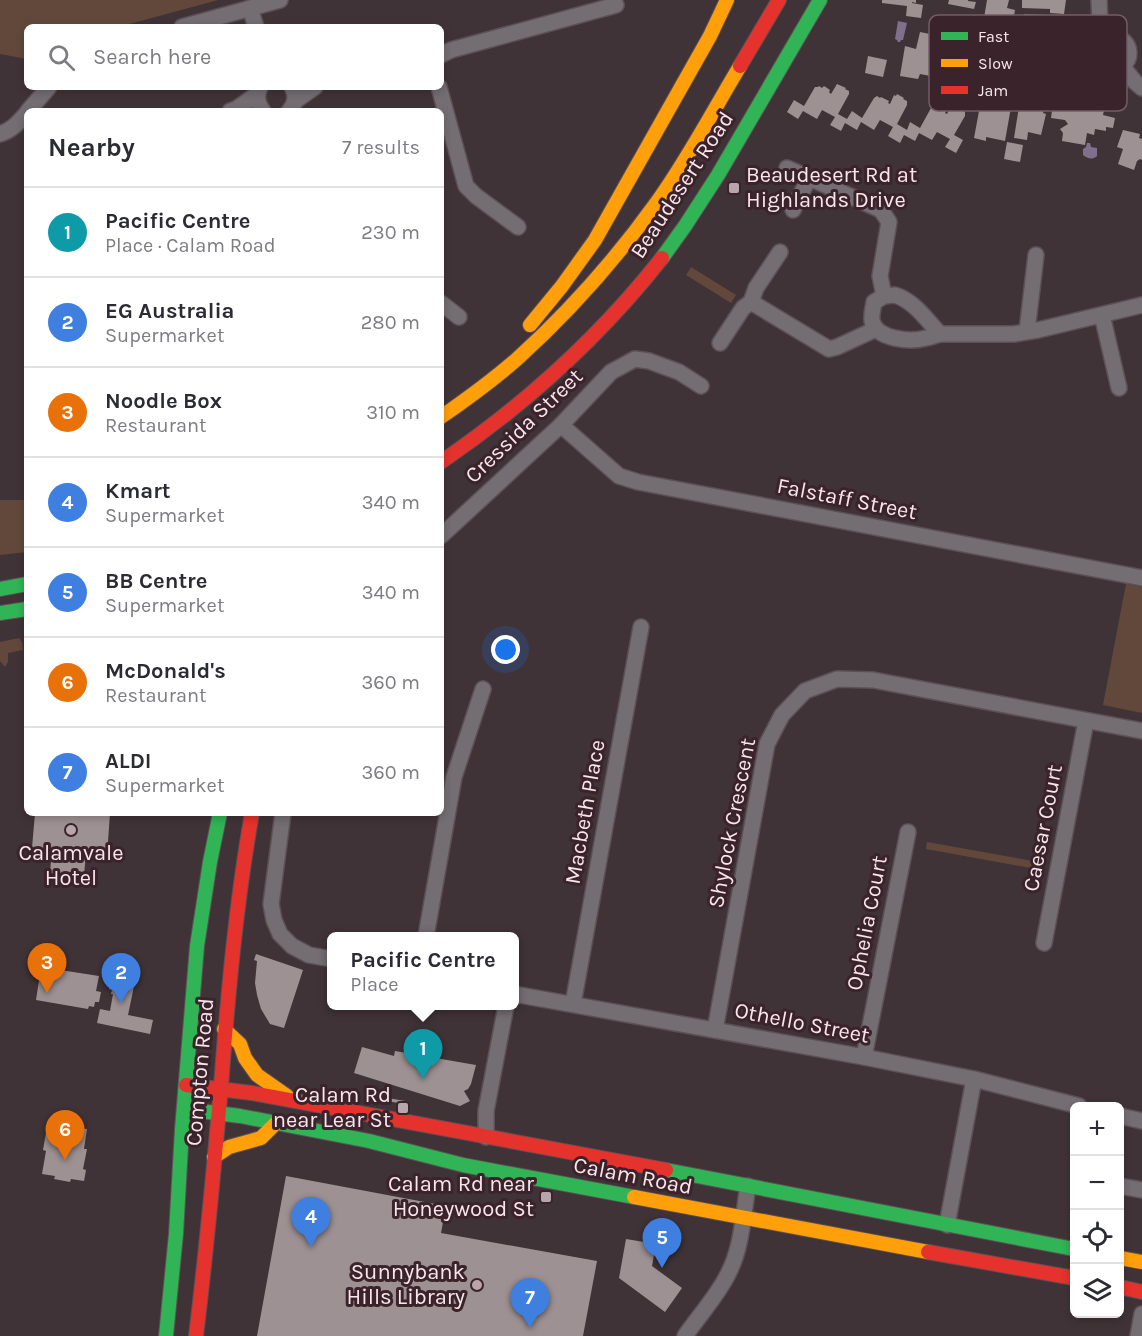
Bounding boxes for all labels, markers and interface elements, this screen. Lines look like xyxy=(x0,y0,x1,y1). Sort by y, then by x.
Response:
legend xyxy=(929,15,1127,111)
search box xyxy=(24,24,444,90)
text: Fast xyxy=(978,27,1009,46)
icon: search xyxy=(45,41,78,74)
text: Search here xyxy=(93,44,211,70)
text: Slow xyxy=(978,54,1013,73)
text: Jam xyxy=(978,81,1008,100)
street label: Beaudesert Road xyxy=(625,107,739,263)
text: Nearby xyxy=(48,132,135,163)
text: 7 results xyxy=(342,136,420,159)
place label: Beaudesert Rd at Highlands Drive xyxy=(746,162,917,213)
marker: Beaudesert Rd at Highlands Drive xyxy=(727,181,741,195)
text: Pacific Centre xyxy=(105,208,250,234)
text: 1 xyxy=(64,221,71,244)
text: 230 m xyxy=(361,221,420,244)
text: Place · Calam Road xyxy=(105,234,276,257)
text: EG Australia xyxy=(105,298,235,324)
text: 2 xyxy=(61,311,74,334)
text: 280 m xyxy=(361,311,420,334)
text: Supermarket xyxy=(105,324,224,347)
street label: Cressida Street xyxy=(460,363,588,489)
text: Noodle Box xyxy=(105,388,222,414)
text: 3 xyxy=(61,401,74,424)
text: 310 m xyxy=(366,401,420,424)
text: Restaurant xyxy=(105,414,207,437)
street label: Falstaff Street xyxy=(775,473,919,525)
text: Kmart xyxy=(105,478,170,504)
text: 4 xyxy=(62,491,73,514)
text: 340 m xyxy=(362,491,420,514)
text: Supermarket xyxy=(105,504,224,527)
text: BB Centre xyxy=(105,568,207,594)
text: 5 xyxy=(62,581,73,604)
text: 340 m xyxy=(362,581,420,604)
text: Supermarket xyxy=(105,594,224,617)
your location xyxy=(491,635,520,664)
text: McDonald's xyxy=(105,658,226,684)
text: 6 xyxy=(61,671,74,694)
text: 360 m xyxy=(361,671,420,694)
text: Restaurant xyxy=(105,684,207,707)
street label: Shylock Crescent xyxy=(703,736,761,910)
street label: Macbeth Place xyxy=(559,738,611,886)
text: ALDI xyxy=(105,748,151,774)
text: 7 xyxy=(63,761,72,784)
text: 360 m xyxy=(361,761,420,784)
street label: Caesar Court xyxy=(1018,762,1068,894)
text: Supermarket xyxy=(105,774,224,797)
marker: Calamvale Hotel xyxy=(64,823,78,837)
place label: Calamvale Hotel xyxy=(18,840,124,891)
street label: Ophelia Court xyxy=(841,853,893,993)
popup xyxy=(327,932,519,1010)
pin: 3 xyxy=(28,944,66,993)
text: Pacific Centre xyxy=(350,947,496,973)
pin: 2 xyxy=(102,954,140,1003)
text: Place xyxy=(350,973,399,996)
street label: Compton Road xyxy=(181,997,219,1147)
street label: Othello Street xyxy=(732,997,872,1049)
pin: 1 xyxy=(404,1030,442,1079)
place label: Calam Rd near Lear St xyxy=(273,1082,391,1133)
marker: Calam Rd near Lear St xyxy=(396,1101,410,1115)
map controls xyxy=(1070,1102,1124,1318)
button: + xyxy=(1070,1102,1124,1156)
pin: 6 xyxy=(46,1110,84,1160)
street label: Calam Road xyxy=(571,1152,695,1200)
button: − xyxy=(1070,1156,1124,1210)
place label: Calam Rd near Honeywood St xyxy=(388,1171,534,1222)
marker: Calam Rd near Honeywood St xyxy=(539,1190,553,1204)
pin: 4 xyxy=(292,1198,330,1247)
button: locate xyxy=(1070,1210,1124,1264)
pin: 5 xyxy=(642,1218,682,1268)
place label: Sunnybank Hills Library xyxy=(346,1259,465,1310)
button: layers xyxy=(1070,1264,1124,1318)
marker: Sunnybank Hills Library xyxy=(470,1278,484,1292)
pin: 7 xyxy=(510,1278,550,1328)

